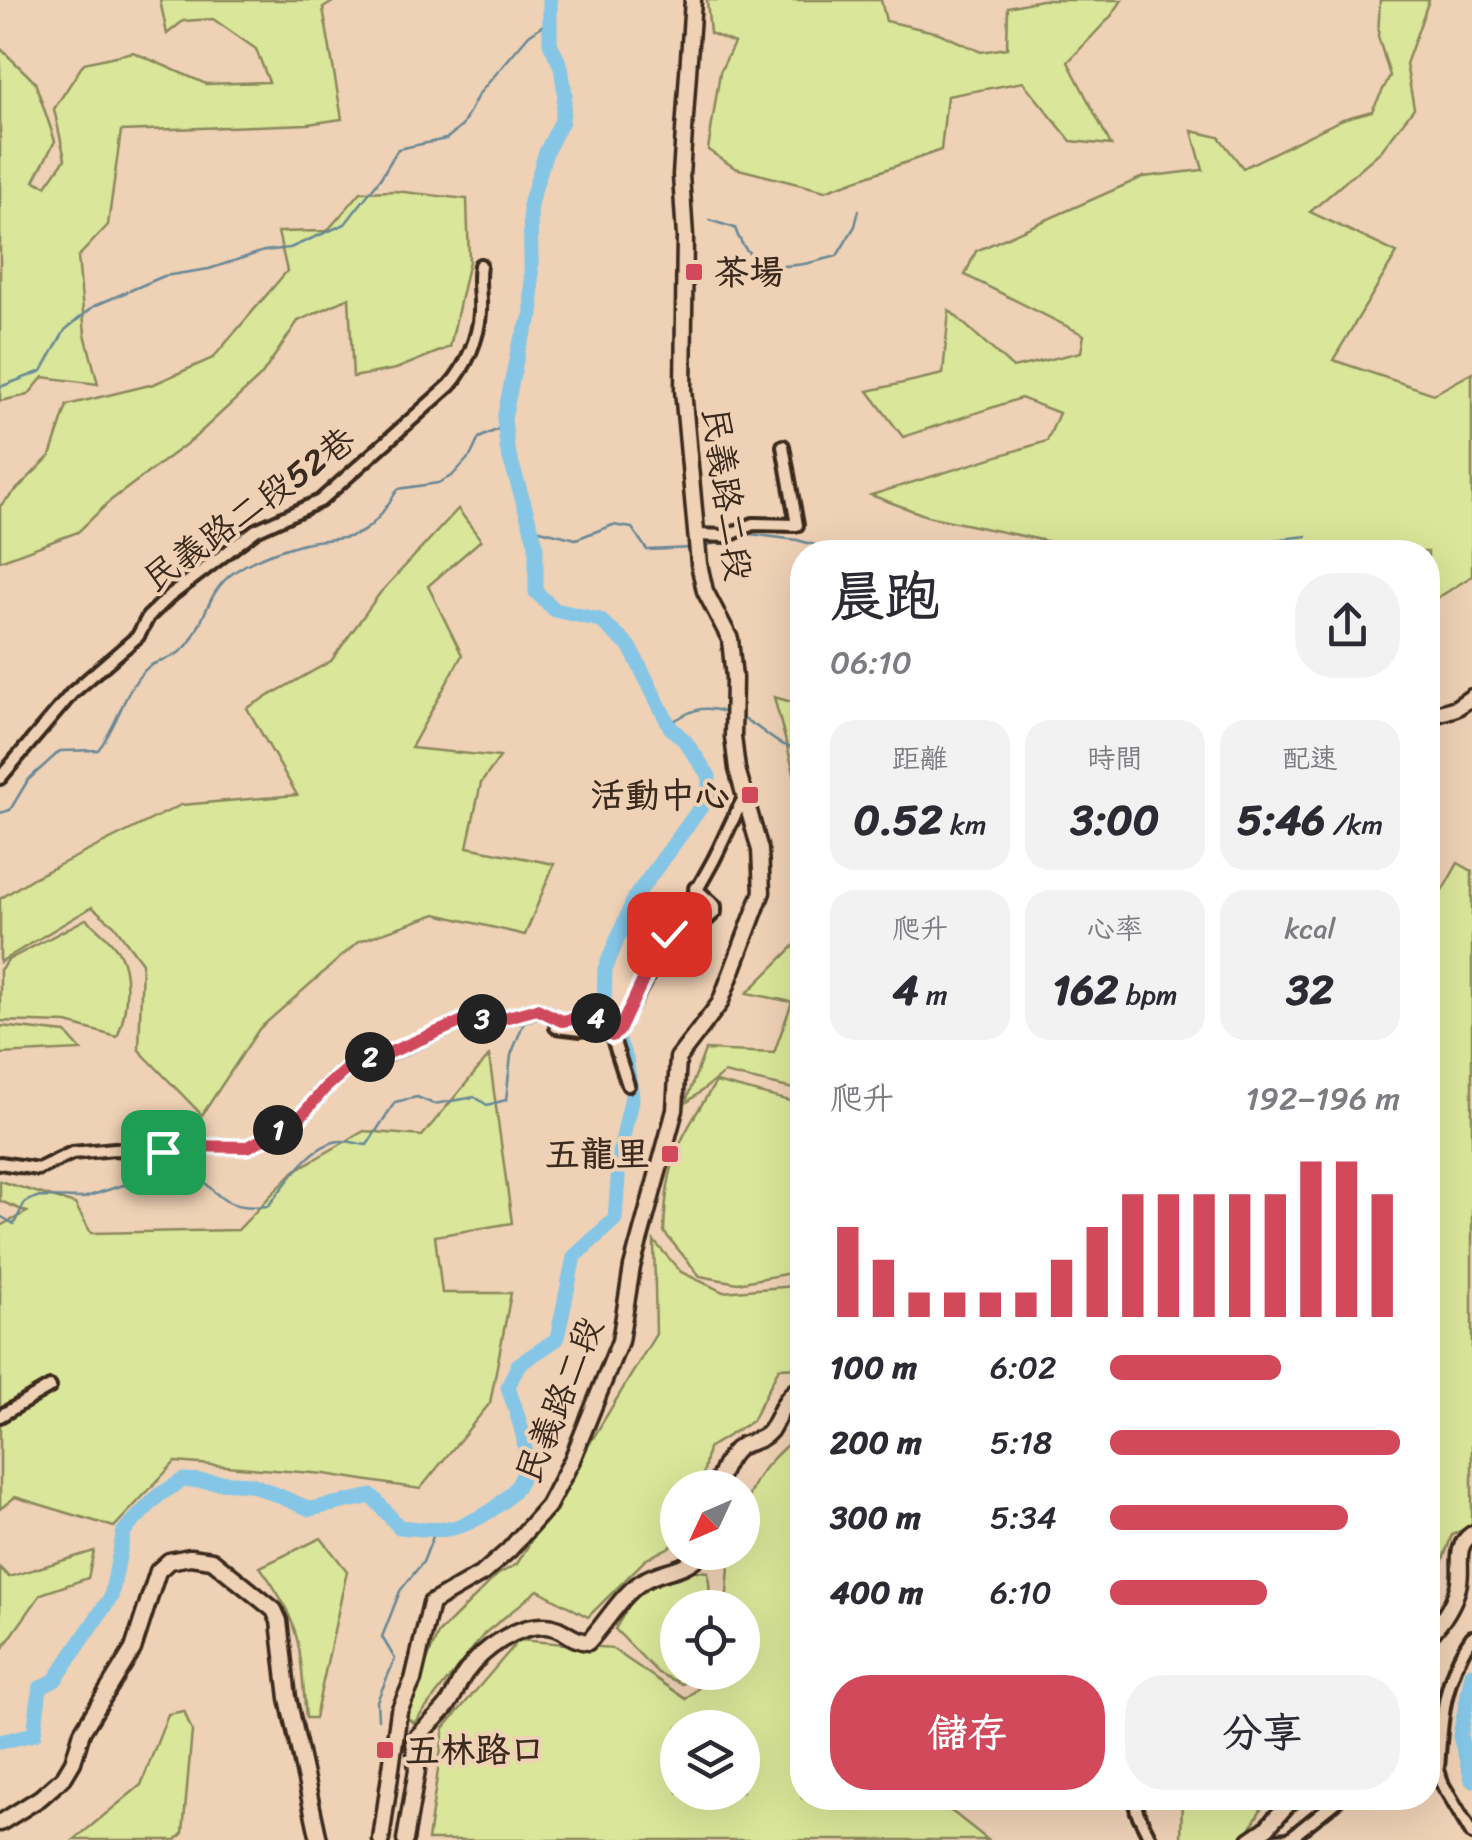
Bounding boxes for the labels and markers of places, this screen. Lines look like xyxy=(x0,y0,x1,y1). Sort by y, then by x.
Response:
place label: 茶場 xyxy=(714,241,784,303)
marker: 茶場 xyxy=(683,261,705,283)
place label: 活動中心 xyxy=(590,764,730,826)
marker: 活動中心 xyxy=(739,784,761,806)
pin xyxy=(627,892,712,977)
pin: 4 xyxy=(571,993,621,1043)
pin: 3 xyxy=(457,994,507,1044)
pin: 2 xyxy=(345,1032,395,1082)
pin: 1 xyxy=(253,1105,303,1155)
pin xyxy=(121,1110,206,1195)
place label: 五龍里 xyxy=(545,1123,650,1185)
marker: 五龍里 xyxy=(659,1143,681,1165)
place label: 五林路口 xyxy=(405,1719,545,1781)
marker: 五林路口 xyxy=(374,1739,396,1761)

